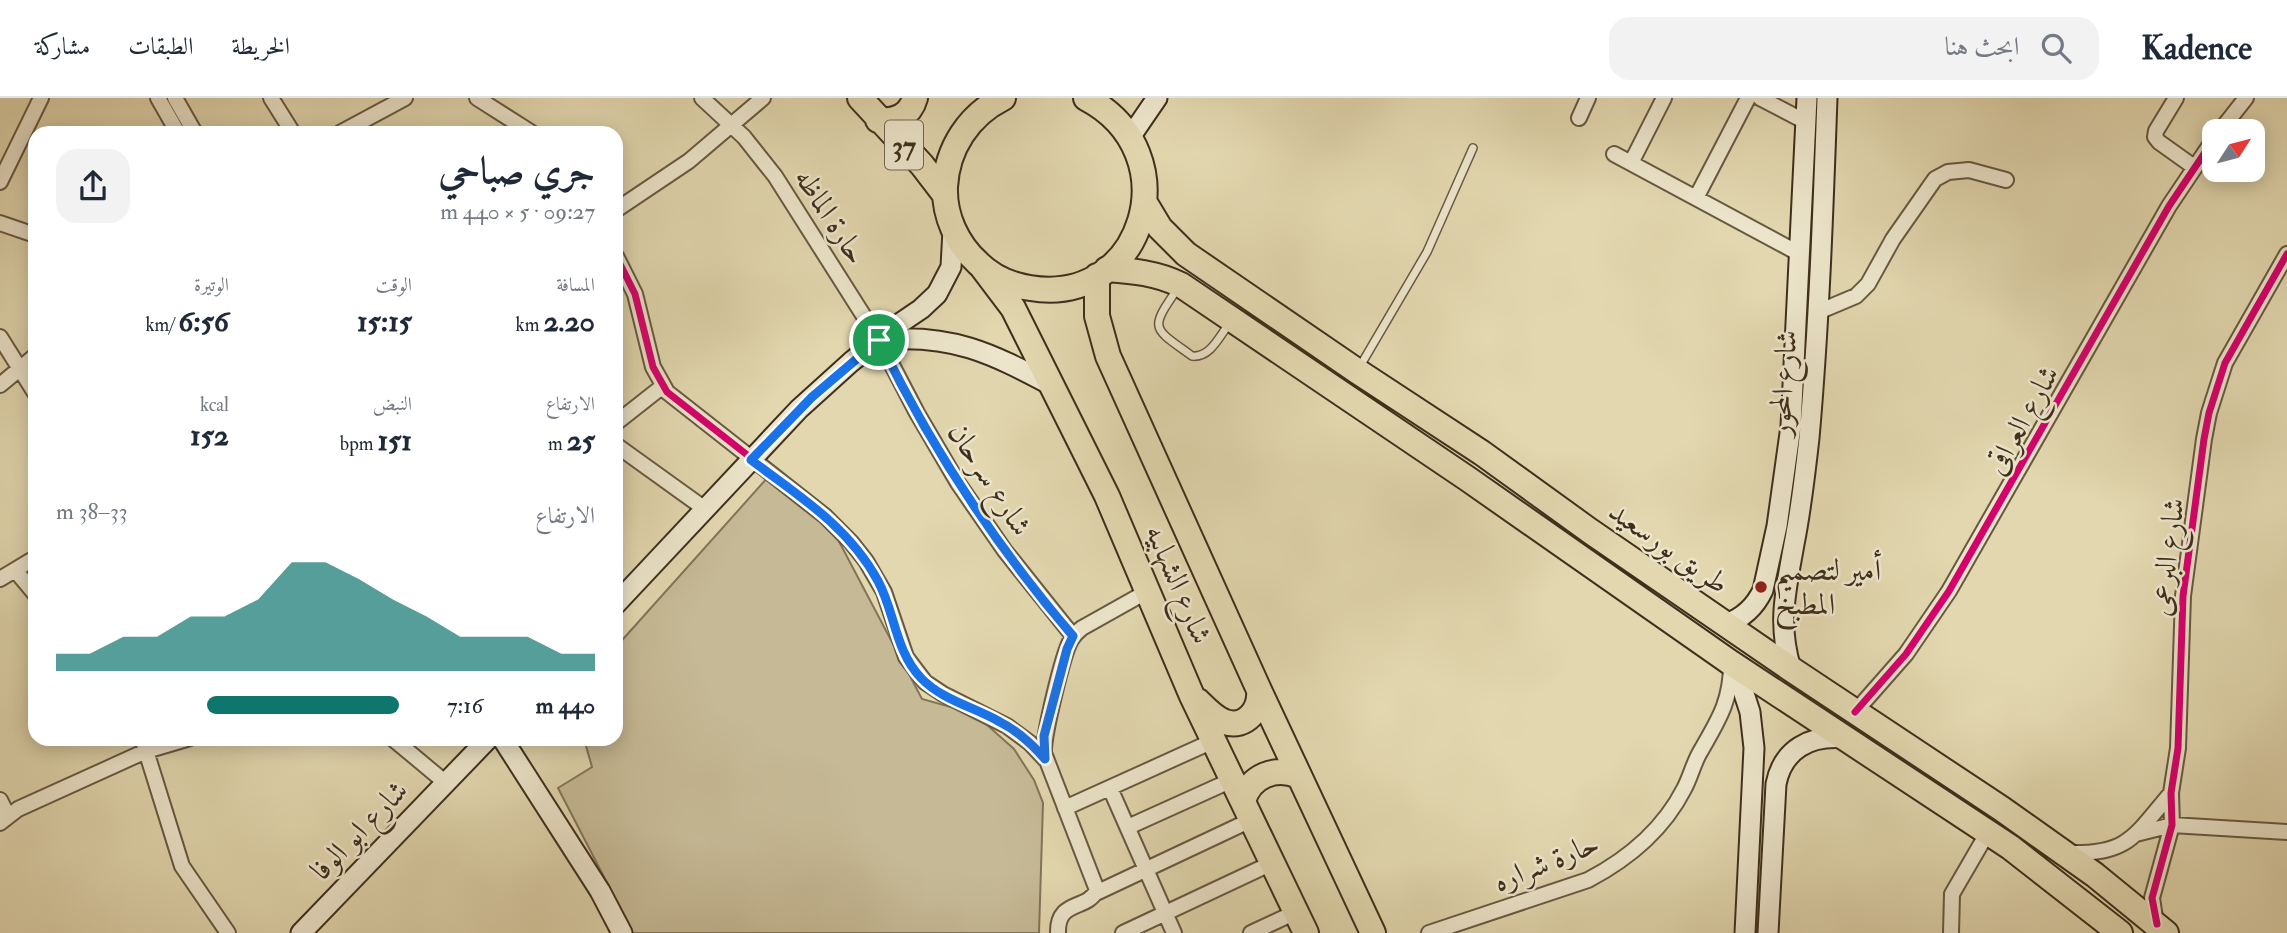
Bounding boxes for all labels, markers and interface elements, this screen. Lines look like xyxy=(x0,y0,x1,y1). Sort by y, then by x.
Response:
search box xyxy=(1609,17,2099,80)
text: Kadence xyxy=(2141,28,2252,69)
icon: search xyxy=(2037,29,2075,67)
text: مشاركة xyxy=(35,31,90,62)
text: الطبقات xyxy=(128,31,194,62)
text: الخريطة xyxy=(232,31,290,62)
text: ابحث هنا xyxy=(1944,31,2019,63)
north arrow xyxy=(2202,119,2264,182)
map controls xyxy=(2202,119,2265,182)
road number: 37 xyxy=(885,120,923,170)
text: جري صباحي xyxy=(439,147,595,195)
button: share xyxy=(56,149,130,223)
street label: حارة الماظه xyxy=(786,161,875,271)
text: 09:27 · 5 × 440 m xyxy=(440,197,595,226)
text: الوتيرة xyxy=(194,273,229,297)
text: الوقت xyxy=(376,273,412,297)
text: المسافة xyxy=(556,273,595,297)
text: 6:56 xyxy=(178,303,229,340)
text: 15:15 xyxy=(357,303,412,340)
text: 2.20 xyxy=(543,303,595,340)
pin xyxy=(849,310,909,370)
text: /km xyxy=(146,313,178,337)
text: km xyxy=(516,313,543,337)
icon: arrive xyxy=(860,321,898,359)
street label: شارع المحور xyxy=(1761,329,1812,441)
street label: شارع العراقى xyxy=(1977,359,2073,484)
text: النبض xyxy=(373,392,412,416)
text: الارتفاع xyxy=(546,392,595,416)
text: kcal xyxy=(200,393,229,417)
street label: شارع سرحان xyxy=(934,416,1040,546)
text: 152 xyxy=(190,417,229,454)
text: 151 xyxy=(377,422,412,459)
text: 25 xyxy=(567,422,595,459)
text: bpm xyxy=(340,432,377,456)
text: m xyxy=(548,432,567,456)
street label: طريق بورسعيد xyxy=(1601,492,1736,602)
street label: شارع البرعى xyxy=(2142,496,2199,619)
text: 33–38 m xyxy=(56,497,128,526)
text: الارتفاع xyxy=(535,501,595,530)
street label: شارع الشهابيه xyxy=(1131,519,1220,652)
place label: أمير لتصميم المطبخ xyxy=(1775,549,1881,631)
marker: أمير لتصميم المطبخ xyxy=(1753,579,1769,595)
text: 7:16 xyxy=(447,691,483,720)
text: 440 m xyxy=(536,691,595,720)
street label: شارع ابو الوفا xyxy=(303,772,420,892)
street label: حارة شراره xyxy=(1488,825,1605,901)

